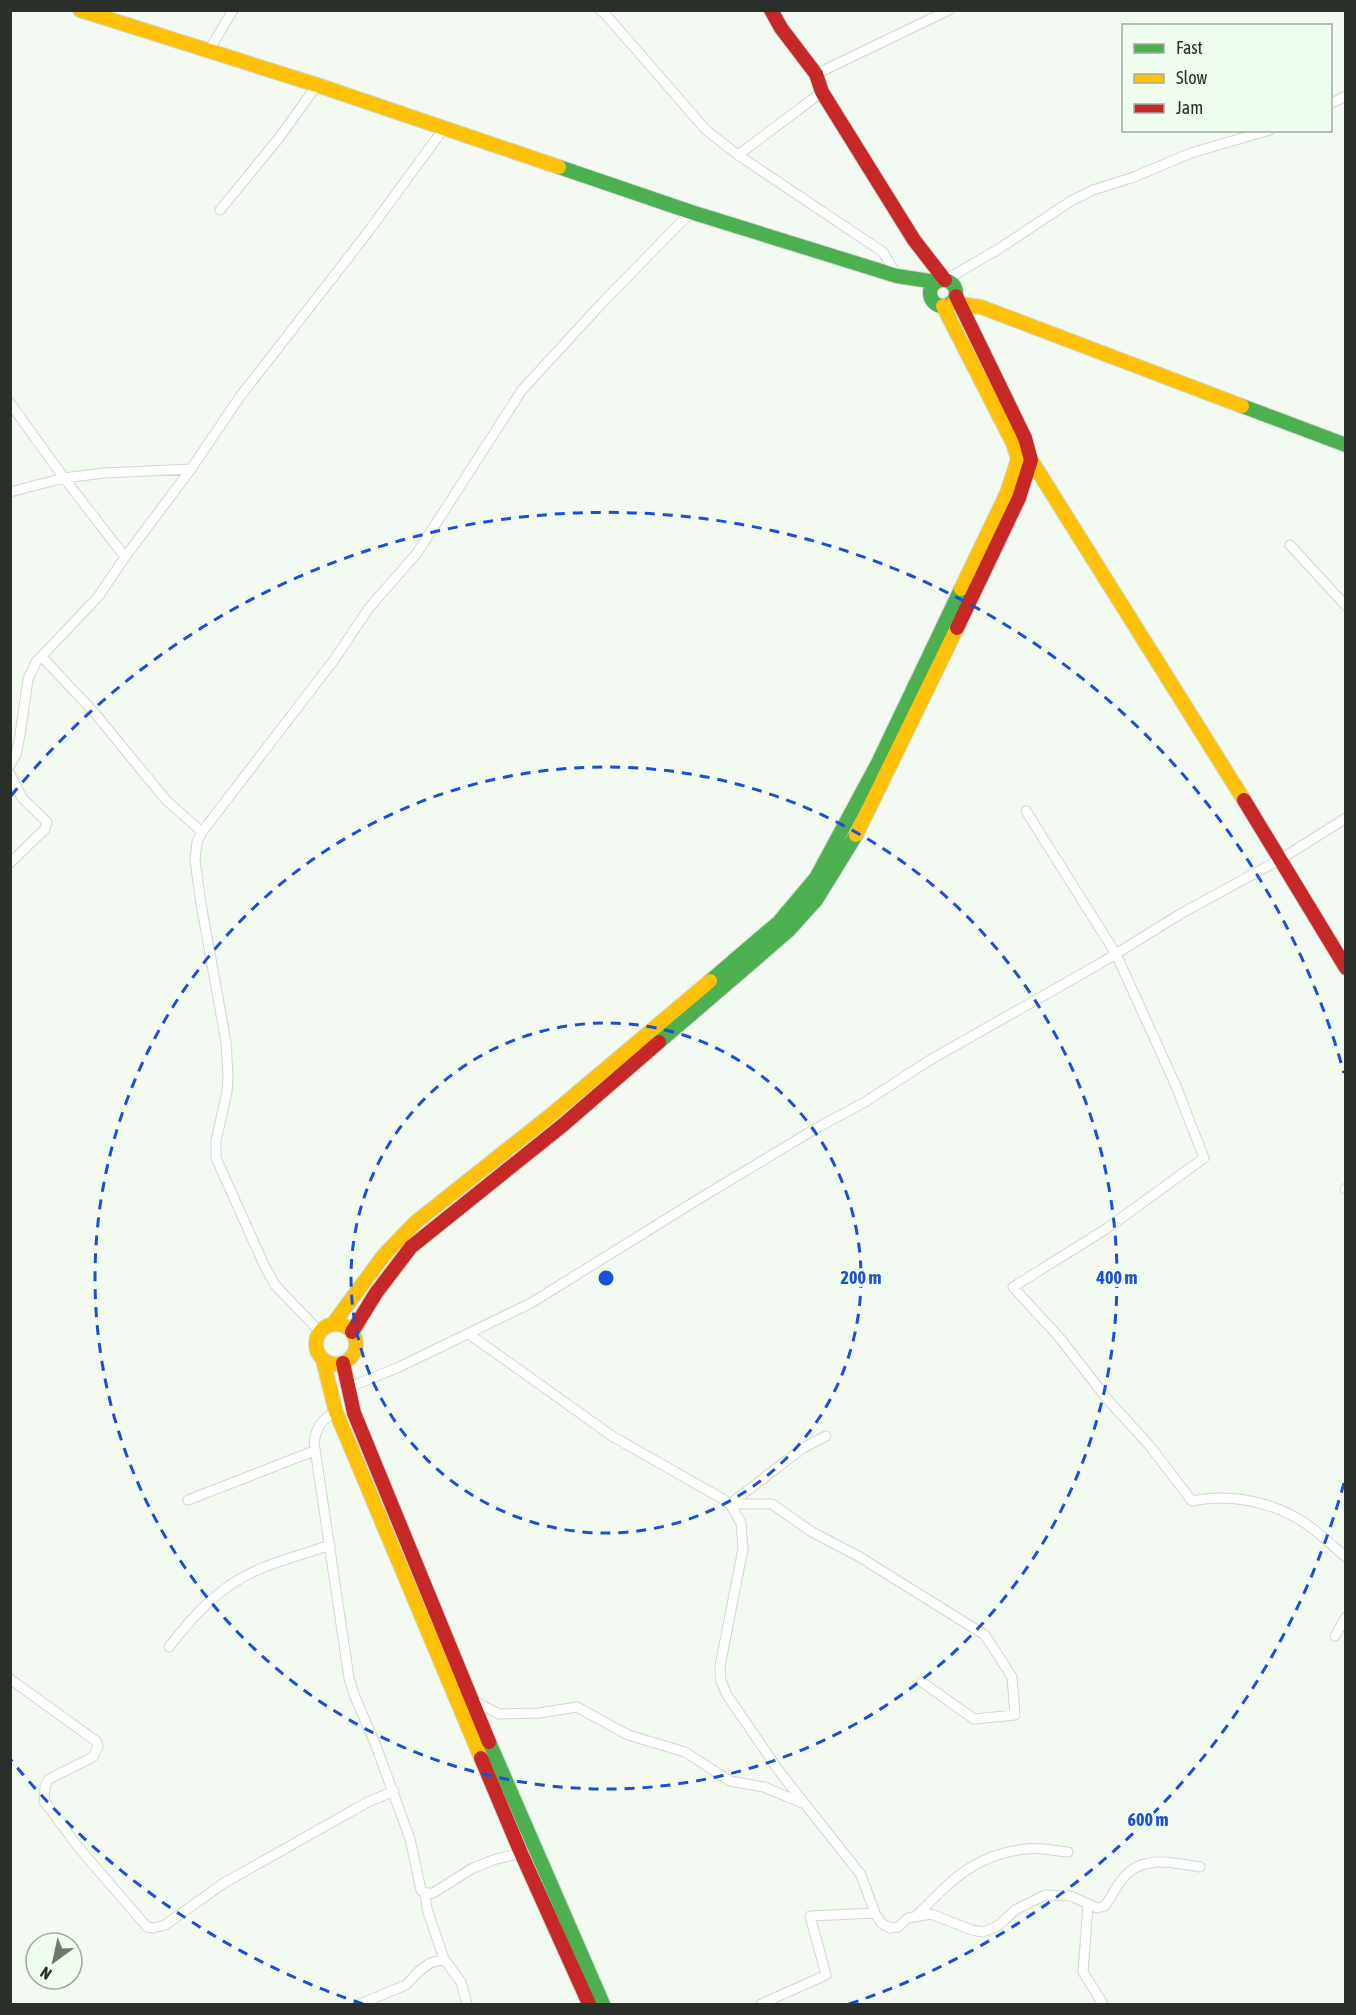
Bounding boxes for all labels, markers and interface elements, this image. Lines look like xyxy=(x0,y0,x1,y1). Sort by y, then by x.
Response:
legend xyxy=(1122,24,1332,132)
text: Fast xyxy=(1176,37,1203,58)
text: Slow xyxy=(1176,67,1207,88)
text: Jam xyxy=(1176,97,1203,118)
text: 200 m xyxy=(841,1267,881,1288)
text: 400 m xyxy=(1096,1267,1137,1288)
centre of rings xyxy=(596,1268,616,1288)
text: 600 m xyxy=(1128,1809,1168,1830)
north arrow xyxy=(24,1931,84,1991)
text: N xyxy=(37,1963,55,1984)

